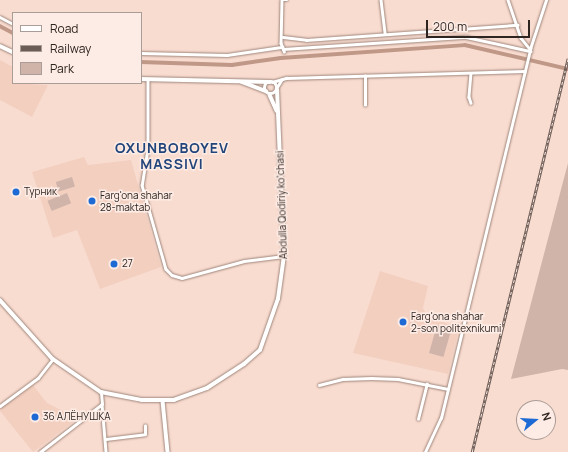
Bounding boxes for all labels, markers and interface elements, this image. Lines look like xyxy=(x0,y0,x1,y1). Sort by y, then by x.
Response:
legend xyxy=(12,12,142,84)
scale bar xyxy=(428,12,532,38)
text: 200 m xyxy=(433,18,467,35)
text: Road xyxy=(50,20,78,37)
text: Railway xyxy=(50,40,91,57)
text: Park xyxy=(50,60,74,77)
district label: OXUNBOBOYEV MASSIVI xyxy=(115,140,229,172)
street label: Abdulla Qodiriy koʻchasi xyxy=(274,151,290,259)
place label: Турник xyxy=(24,186,57,198)
marker: Турник xyxy=(11,187,21,197)
place label: Farg'ona shahar 28-maktab xyxy=(100,189,172,212)
marker: Farg'ona shahar 28-maktab xyxy=(87,196,97,206)
place label: 27 xyxy=(122,258,133,270)
marker: 27 xyxy=(109,259,119,269)
place label: Farg'ona shahar 2-son politexnikumi xyxy=(411,310,501,334)
marker: Farg'ona shahar 2-son politexnikumi xyxy=(398,317,408,327)
north arrow xyxy=(516,400,556,440)
text: N xyxy=(539,410,555,423)
place label: 36 АЛЁНУШКА xyxy=(43,411,111,423)
marker: 36 АЛЁНУШКА xyxy=(30,412,40,422)

